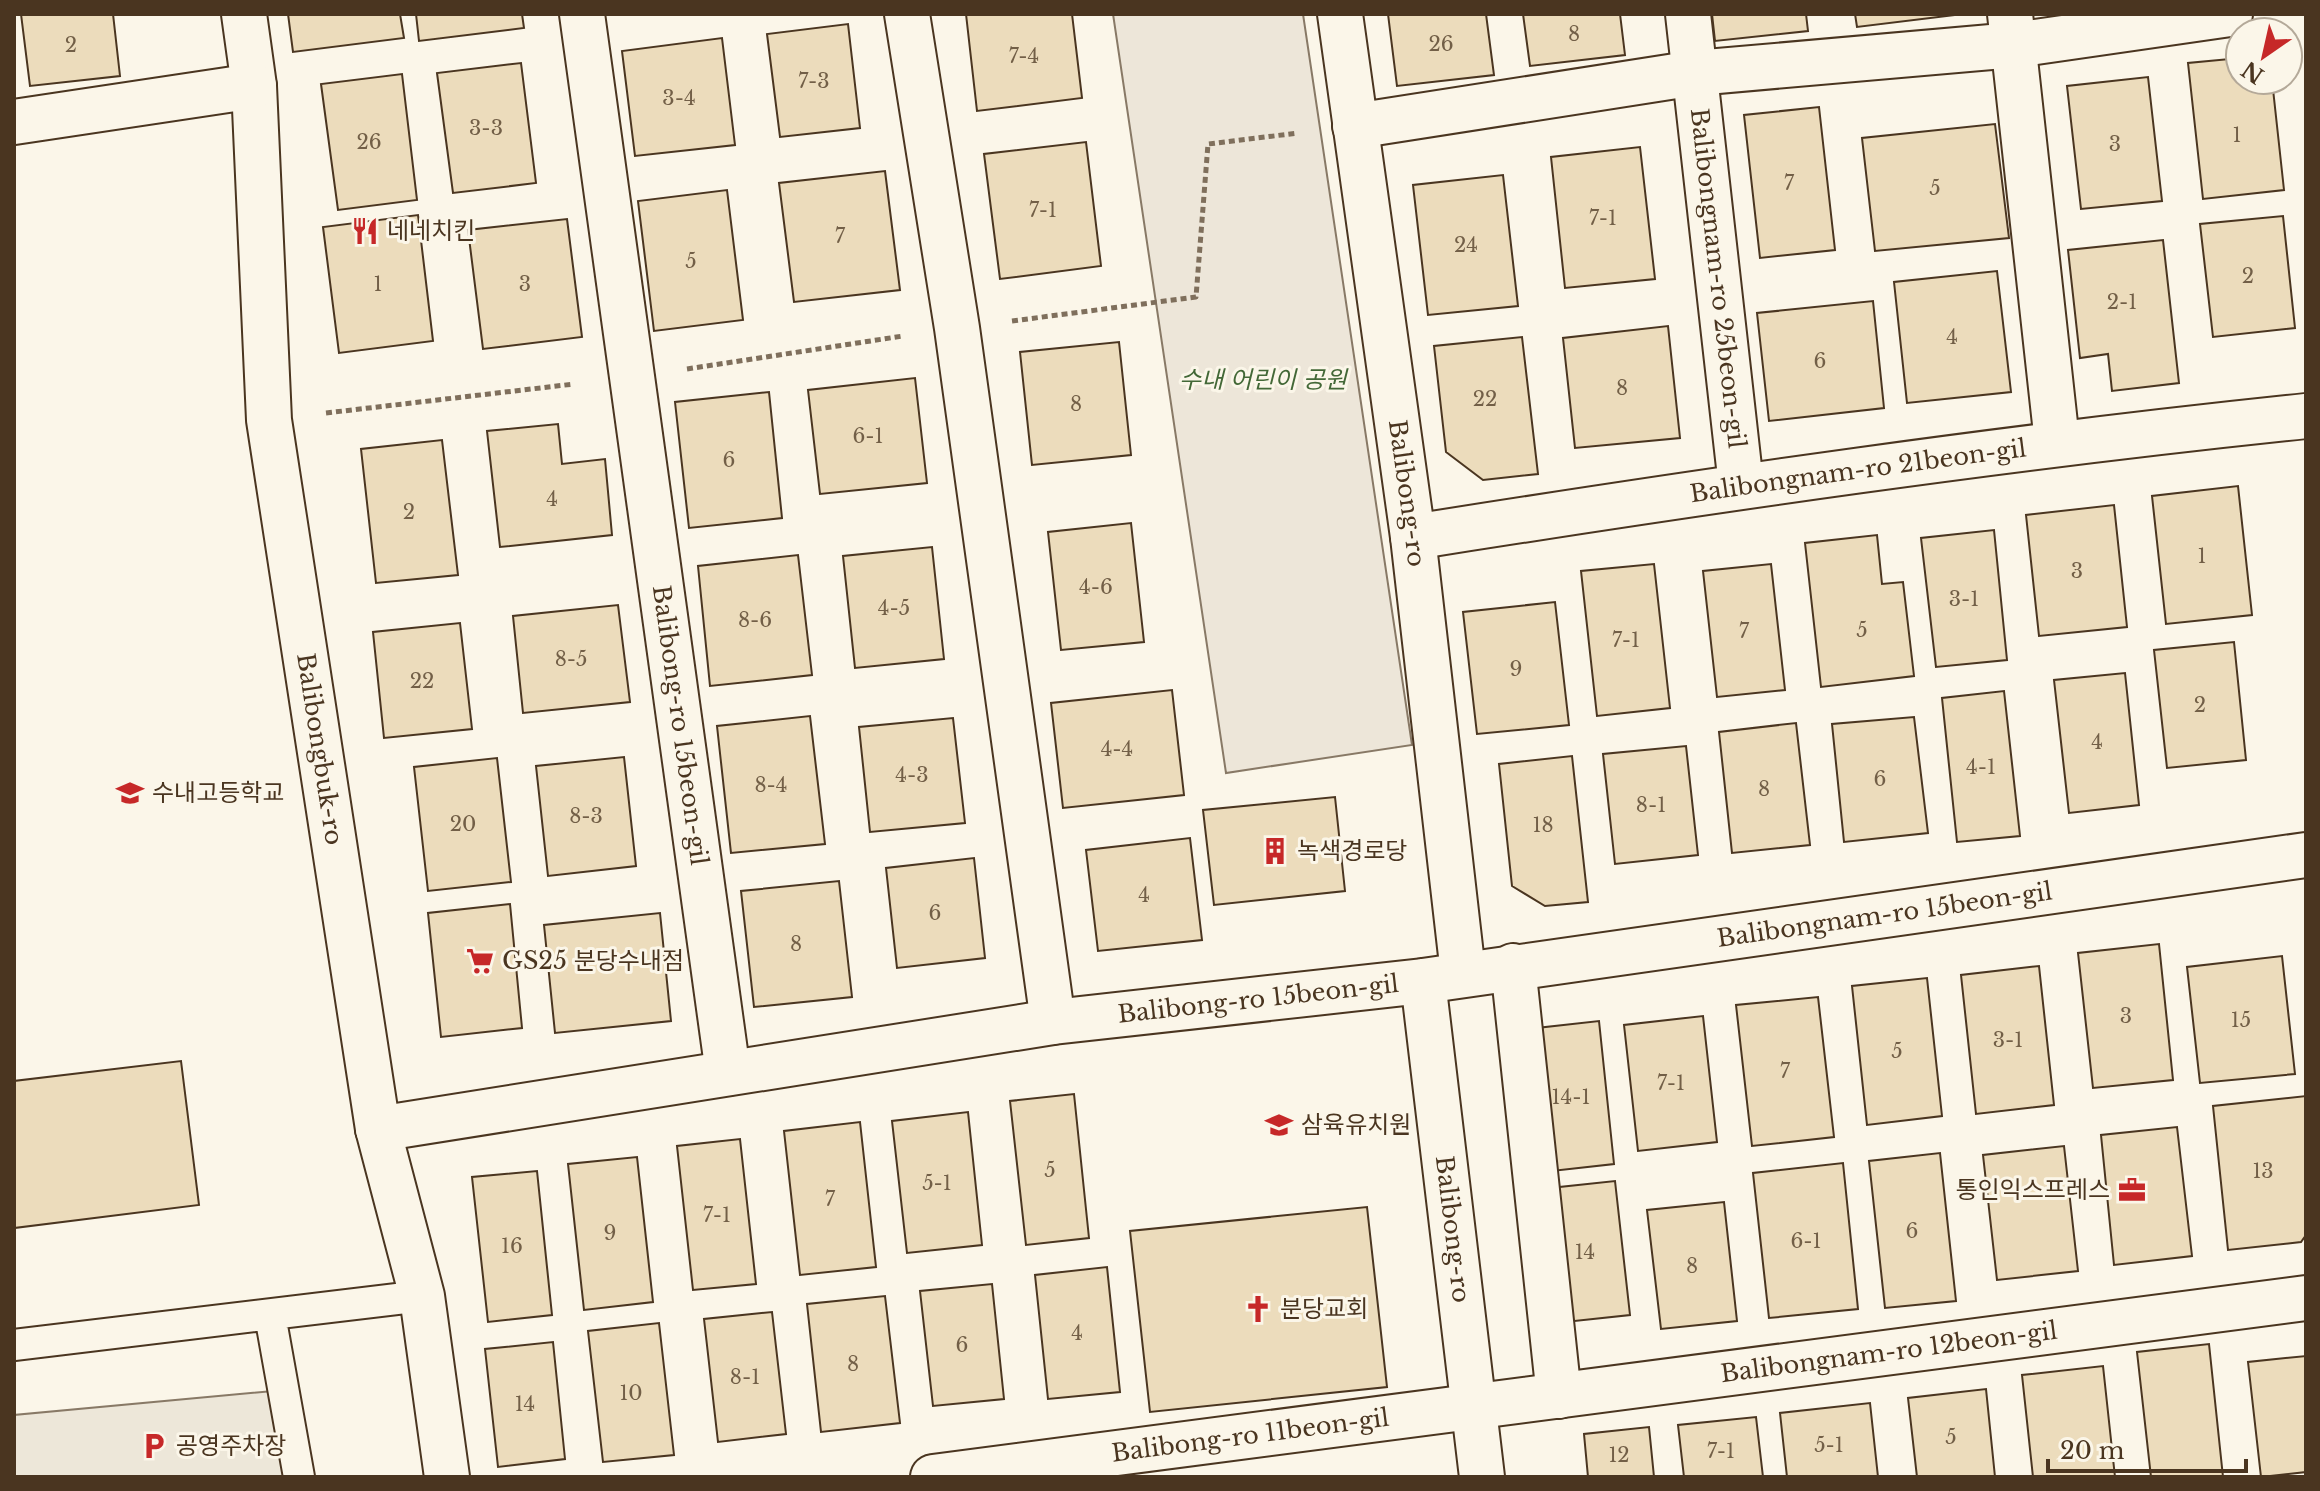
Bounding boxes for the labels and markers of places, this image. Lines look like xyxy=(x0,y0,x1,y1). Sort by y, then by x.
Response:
restaurant icon: 네네치킨 xyxy=(350,216,380,246)
place label: 네네치킨 xyxy=(387,216,475,245)
school or university icon: 수내고등학교 xyxy=(115,778,145,808)
place label: 수내고등학교 xyxy=(152,778,284,807)
building icon: 녹색경로당 xyxy=(1260,836,1290,866)
place label: 녹색경로당 xyxy=(1297,836,1407,865)
supermarket icon: GS25 분당수내점 xyxy=(465,946,495,976)
place label: GS25 분당수내점 xyxy=(502,946,684,975)
school or university icon: 삼육유치원 xyxy=(1264,1110,1294,1140)
place label: 삼육유치원 xyxy=(1301,1110,1411,1139)
place label: 통인익스프레스 xyxy=(1955,1175,2110,1204)
office icon: 통인익스프레스 xyxy=(2117,1175,2147,1205)
church icon: 분당교회 xyxy=(1243,1294,1273,1324)
place label: 분당교회 xyxy=(1280,1294,1368,1323)
parking icon: 공영주차장 xyxy=(139,1431,169,1461)
place label: 공영주차장 xyxy=(176,1431,286,1460)

